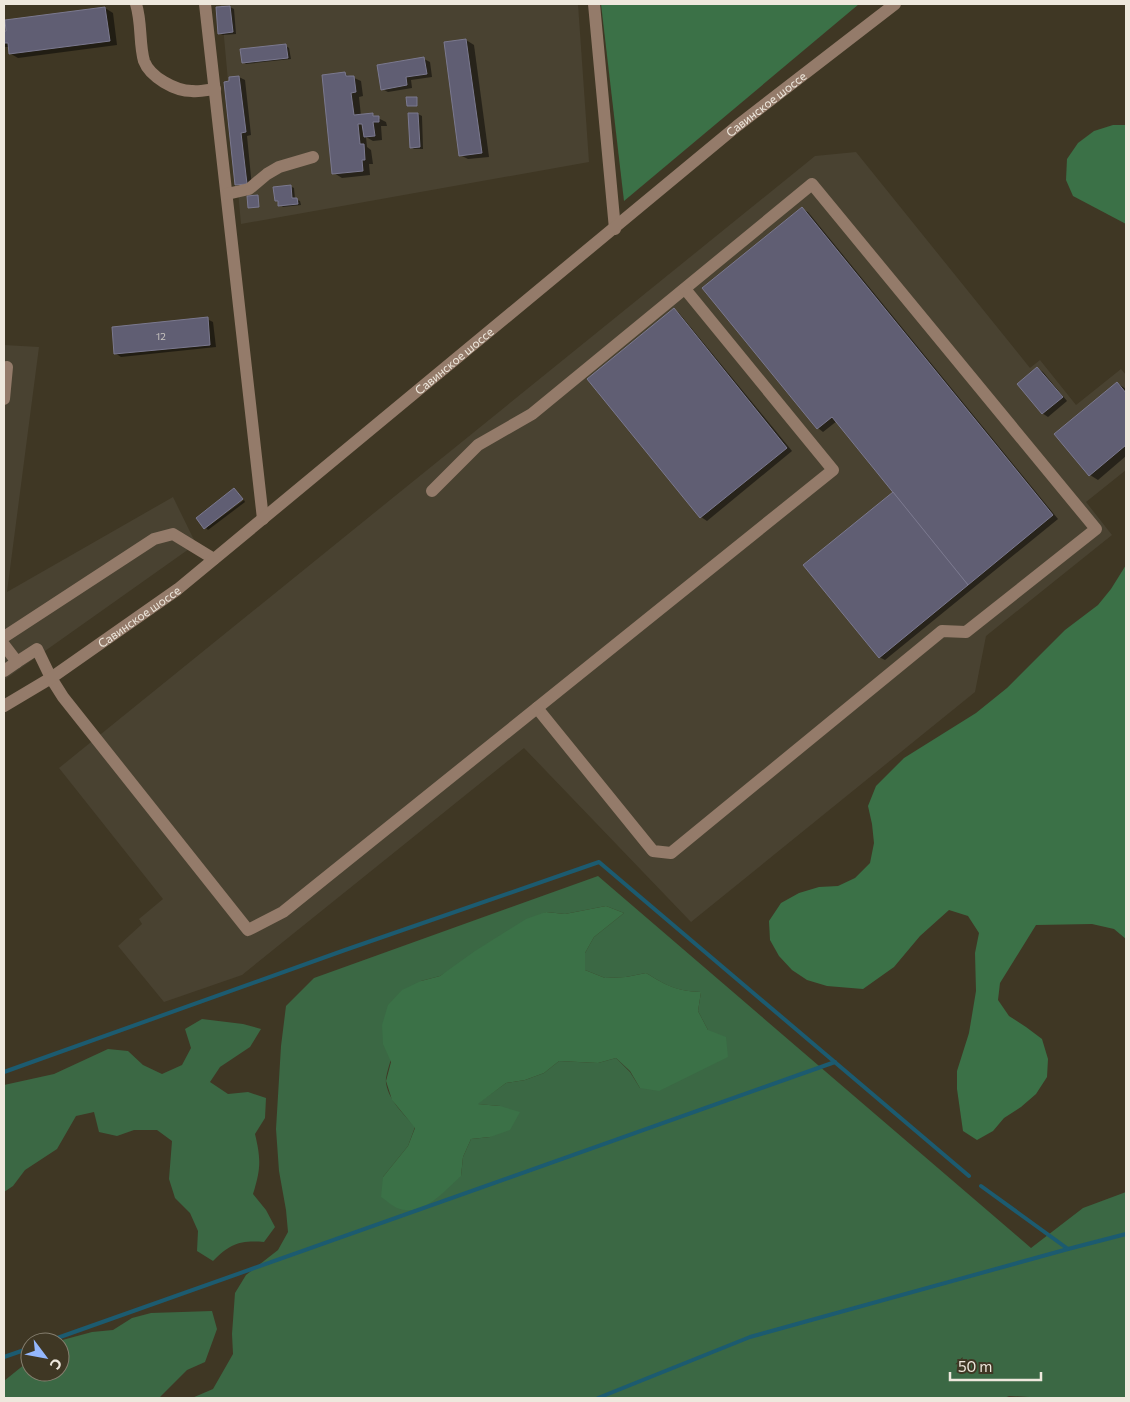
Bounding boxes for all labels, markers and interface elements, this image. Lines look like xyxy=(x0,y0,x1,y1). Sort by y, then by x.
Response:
street label: Савинское шоссе xyxy=(723,68,809,139)
street label: Савинское шоссе xyxy=(412,324,496,397)
house number: 12 xyxy=(156,330,166,342)
street label: Савинское шоссе xyxy=(95,583,183,650)
north arrow xyxy=(20,1332,70,1382)
scale bar xyxy=(950,1350,1041,1382)
text: С xyxy=(47,1356,66,1373)
text: 50 m xyxy=(958,1357,992,1375)

